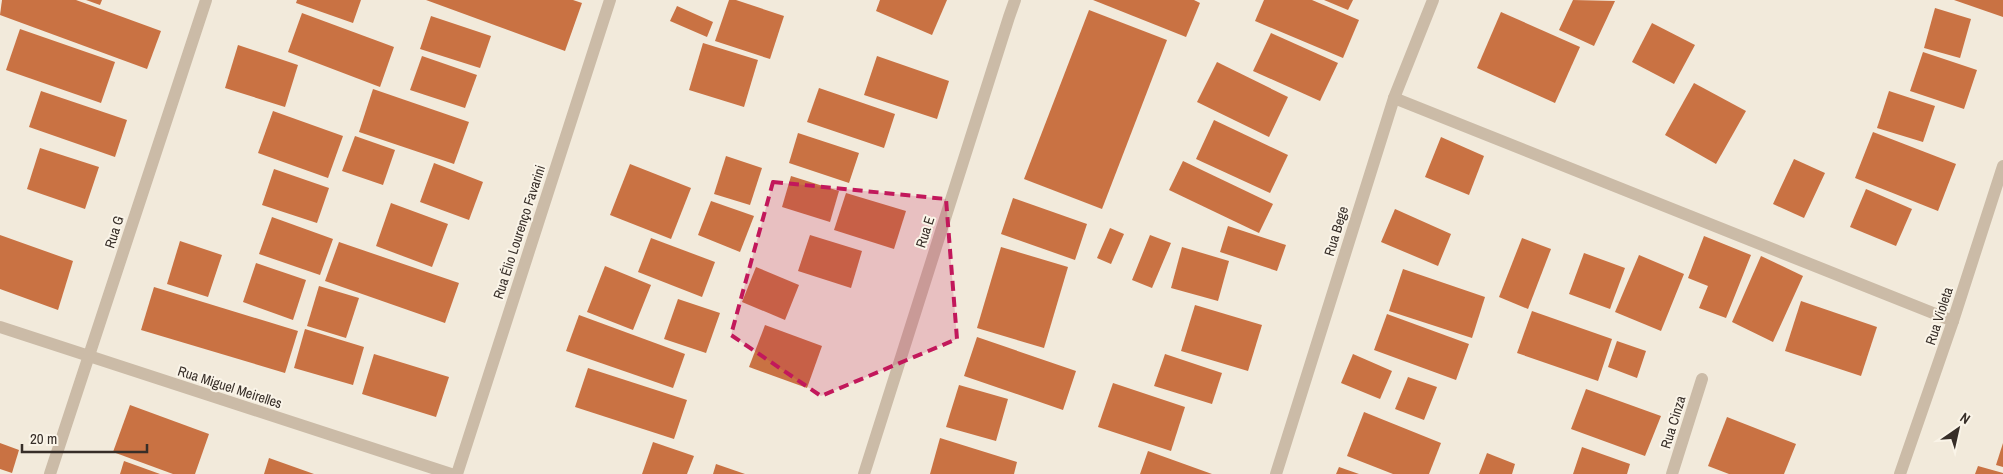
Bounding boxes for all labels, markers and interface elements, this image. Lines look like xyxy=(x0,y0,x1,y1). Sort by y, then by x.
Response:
street label: Rua Élio Lourenço Favarini xyxy=(489,163,549,301)
street label: Rua Bege xyxy=(1320,204,1352,258)
street label: Rua G xyxy=(100,213,128,251)
street label: Rua E xyxy=(912,214,938,250)
street label: Rua Violeta xyxy=(1921,284,1957,347)
street label: Rua Miguel Meirelles xyxy=(176,362,285,412)
street label: Rua Cinza xyxy=(1656,393,1690,451)
north arrow xyxy=(1933,404,1983,454)
text: N xyxy=(1957,408,1974,428)
scale bar xyxy=(22,422,148,454)
text: 20 m xyxy=(30,428,57,449)

